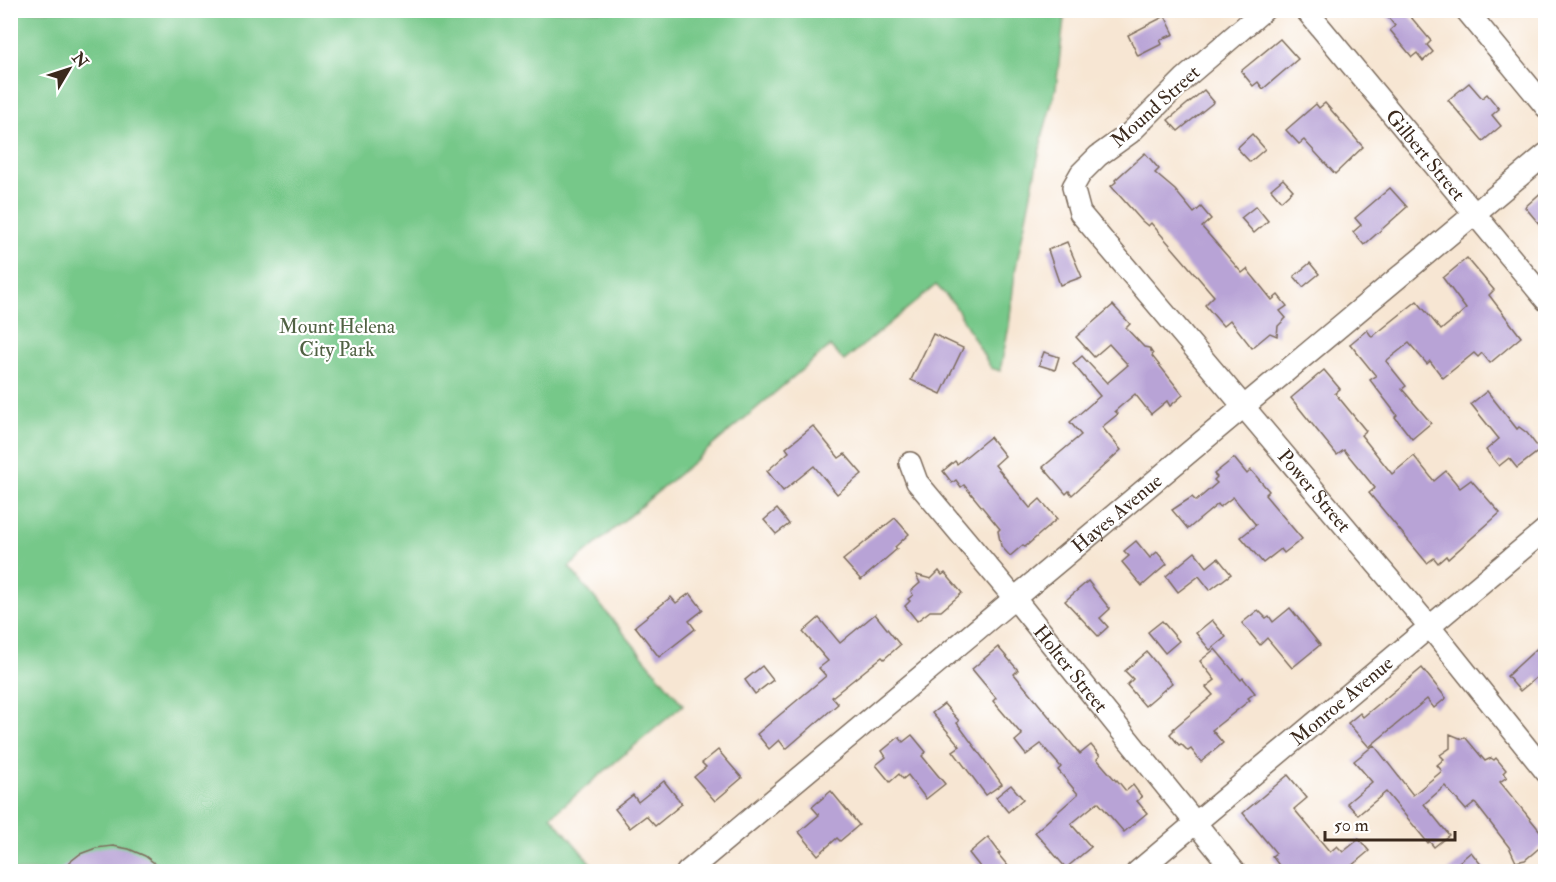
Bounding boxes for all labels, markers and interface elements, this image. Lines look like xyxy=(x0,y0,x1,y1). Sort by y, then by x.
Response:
north arrow xyxy=(39,39,99,99)
text: N xyxy=(67,48,93,73)
street label: Mound Street xyxy=(1106,59,1205,153)
street label: Gilbert Street xyxy=(1380,104,1471,207)
park label: Mount Helena City Park xyxy=(279,314,396,362)
street label: Power Street xyxy=(1272,444,1357,538)
street label: Hayes Avenue xyxy=(1067,468,1167,558)
street label: Holter Street xyxy=(1028,620,1114,718)
street label: Monroe Avenue xyxy=(1285,651,1398,751)
scale bar xyxy=(1325,804,1456,842)
text: 50 m xyxy=(1334,814,1369,837)

